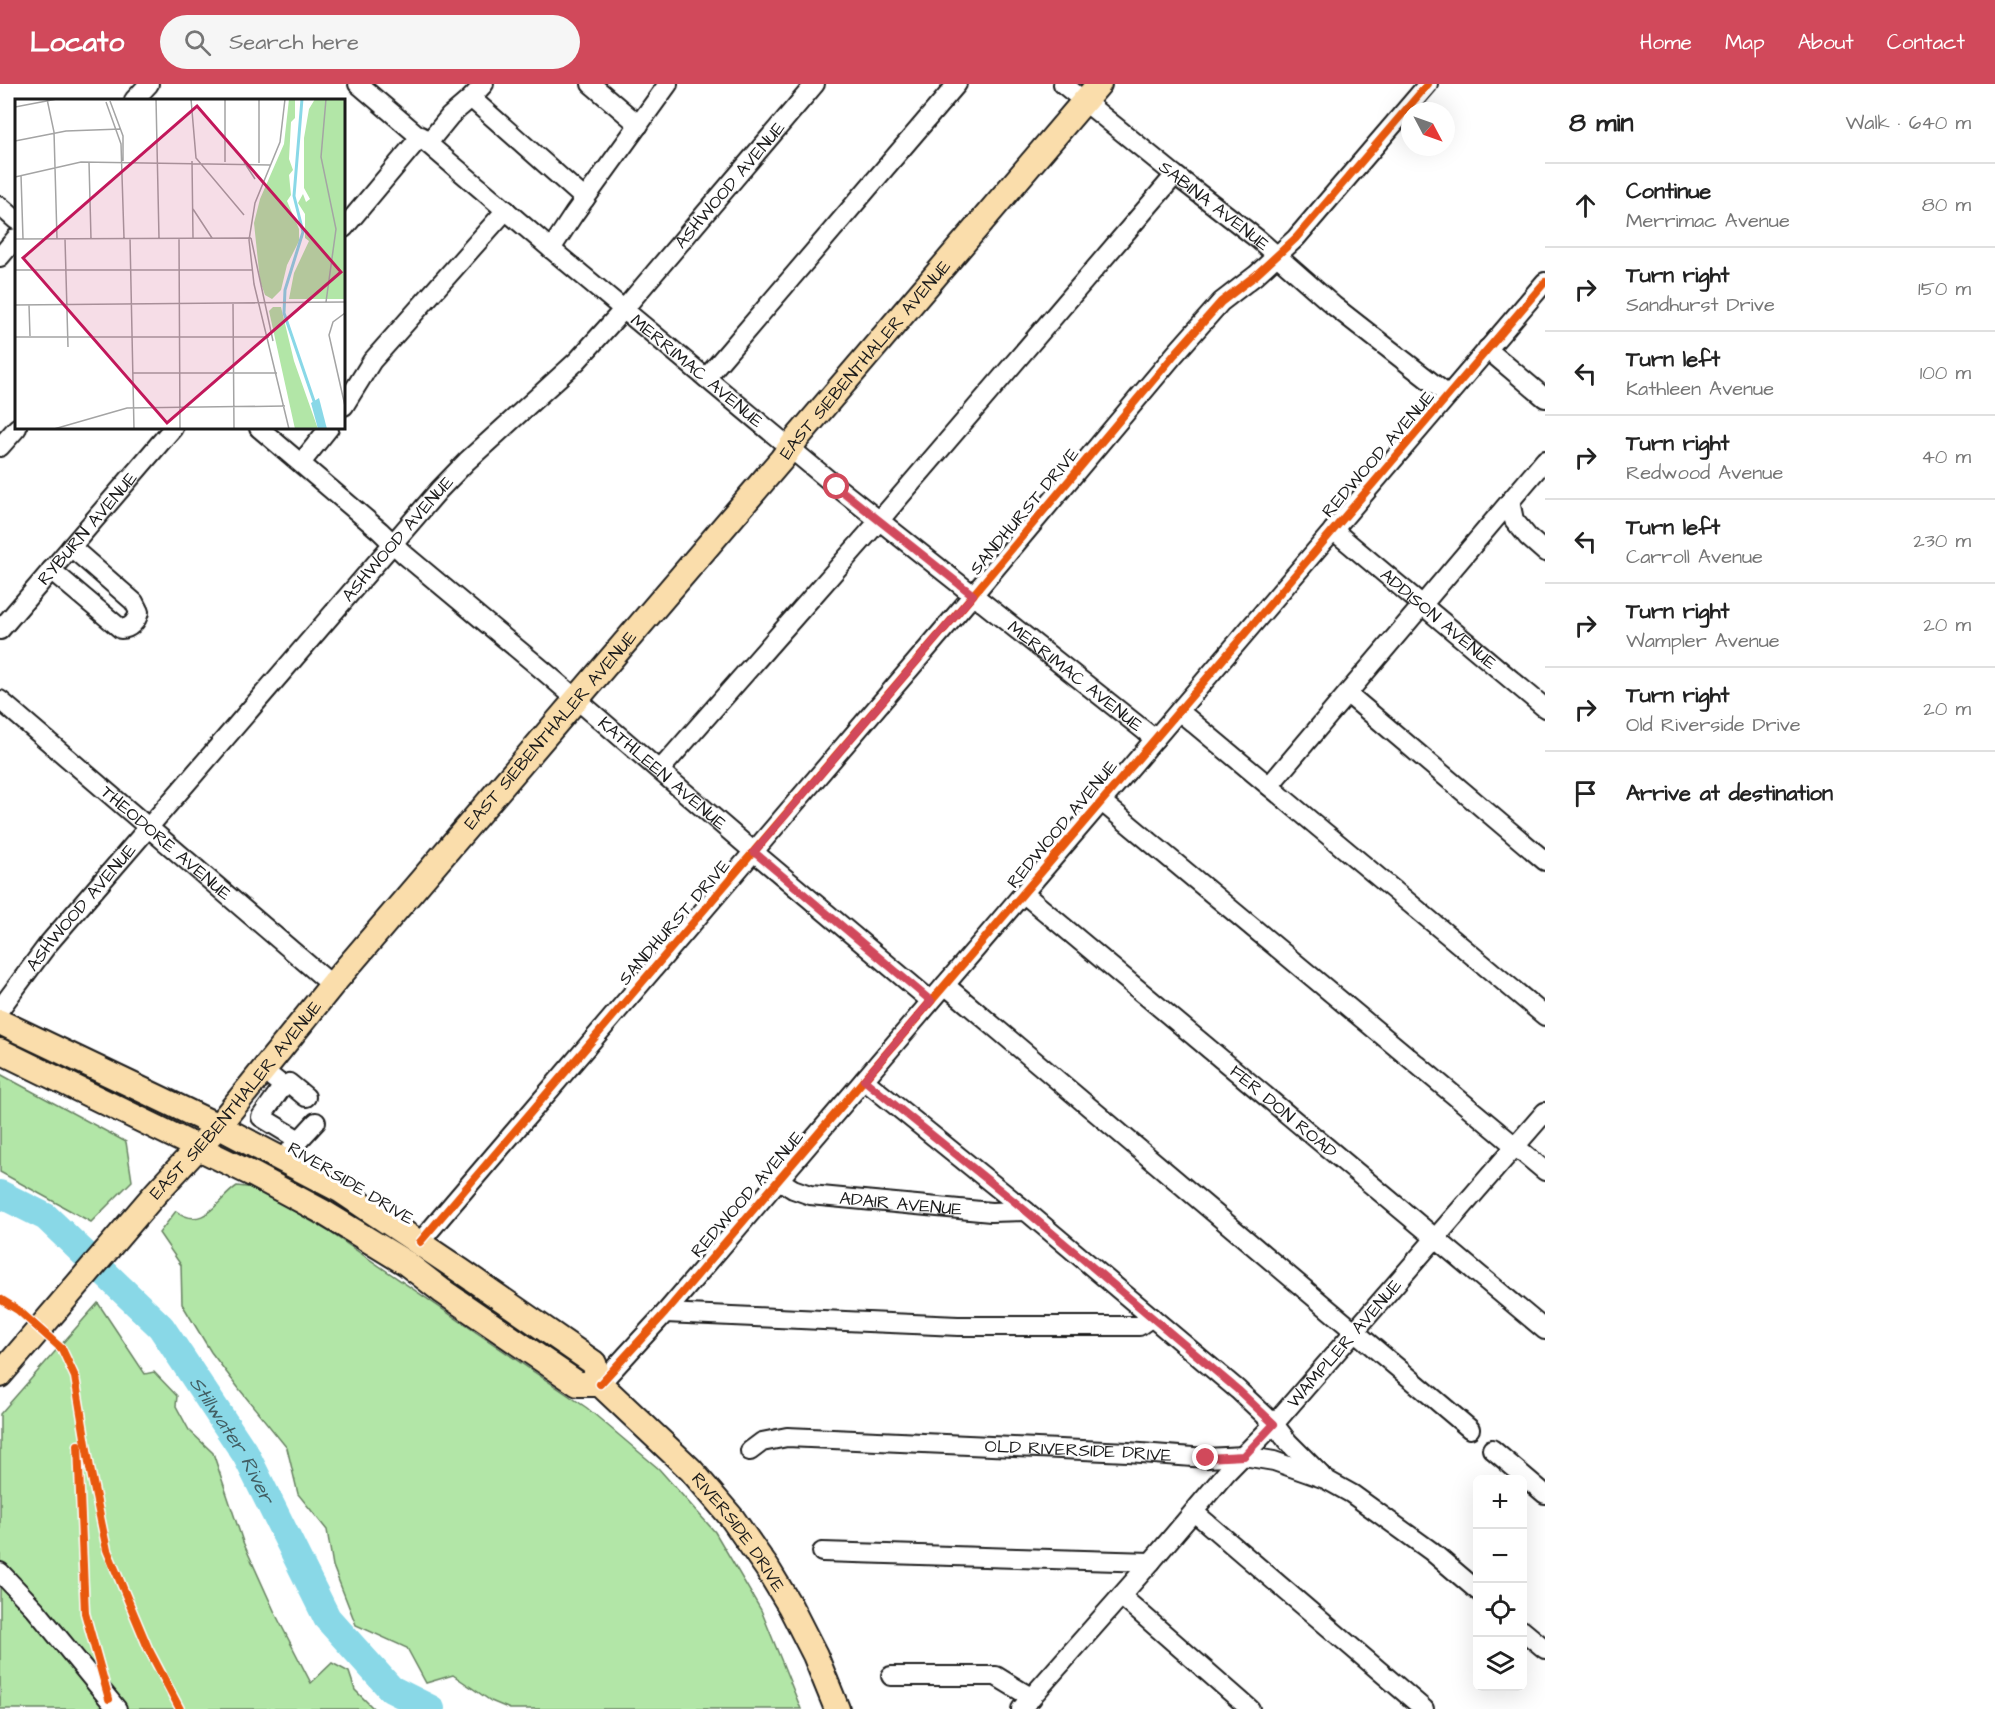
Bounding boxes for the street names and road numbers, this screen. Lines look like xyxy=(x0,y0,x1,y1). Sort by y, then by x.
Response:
street label: ASHWOOD AVENUE xyxy=(669,116,791,254)
street label: SABINA AVENUE xyxy=(1153,155,1275,257)
street label: EAST SIEBENTHALER AVENUE xyxy=(774,254,957,465)
street label: MERRIMAC AVENUE xyxy=(625,308,769,434)
street label: REDWOOD AVENUE xyxy=(1316,385,1441,523)
street label: SANDHURST DRIVE xyxy=(964,442,1085,580)
street label: RYBURN AVENUE xyxy=(32,466,144,591)
street label: ASHWOOD AVENUE xyxy=(336,470,460,607)
street label: ADDISON AVENUE xyxy=(1375,563,1502,676)
street label: MERRIMAC AVENUE xyxy=(1002,615,1148,738)
street label: EAST SIEBENTHALER AVENUE xyxy=(458,625,643,835)
street label: KATHLEEN AVENUE xyxy=(592,711,732,836)
street label: REDWOOD AVENUE xyxy=(1001,755,1124,894)
street label: THEODORE AVENUE xyxy=(95,780,237,906)
street label: ASHWOOD AVENUE xyxy=(20,838,142,976)
street label: SANDHURST DRIVE xyxy=(613,854,736,991)
street label: EAST SIEBENTHALER AVENUE xyxy=(144,995,328,1205)
street label: FER DON ROAD xyxy=(1224,1059,1343,1164)
street label: REDWOOD AVENUE xyxy=(685,1125,810,1263)
street label: RIVERSIDE DRIVE xyxy=(283,1136,419,1231)
street label: ADAIR AVENUE xyxy=(838,1186,964,1222)
street label: WAMPLER AVENUE xyxy=(1281,1274,1408,1414)
street label: OLD RIVERSIDE DRIVE xyxy=(984,1434,1173,1468)
street label: RIVERSIDE DRIVE xyxy=(685,1467,791,1597)

